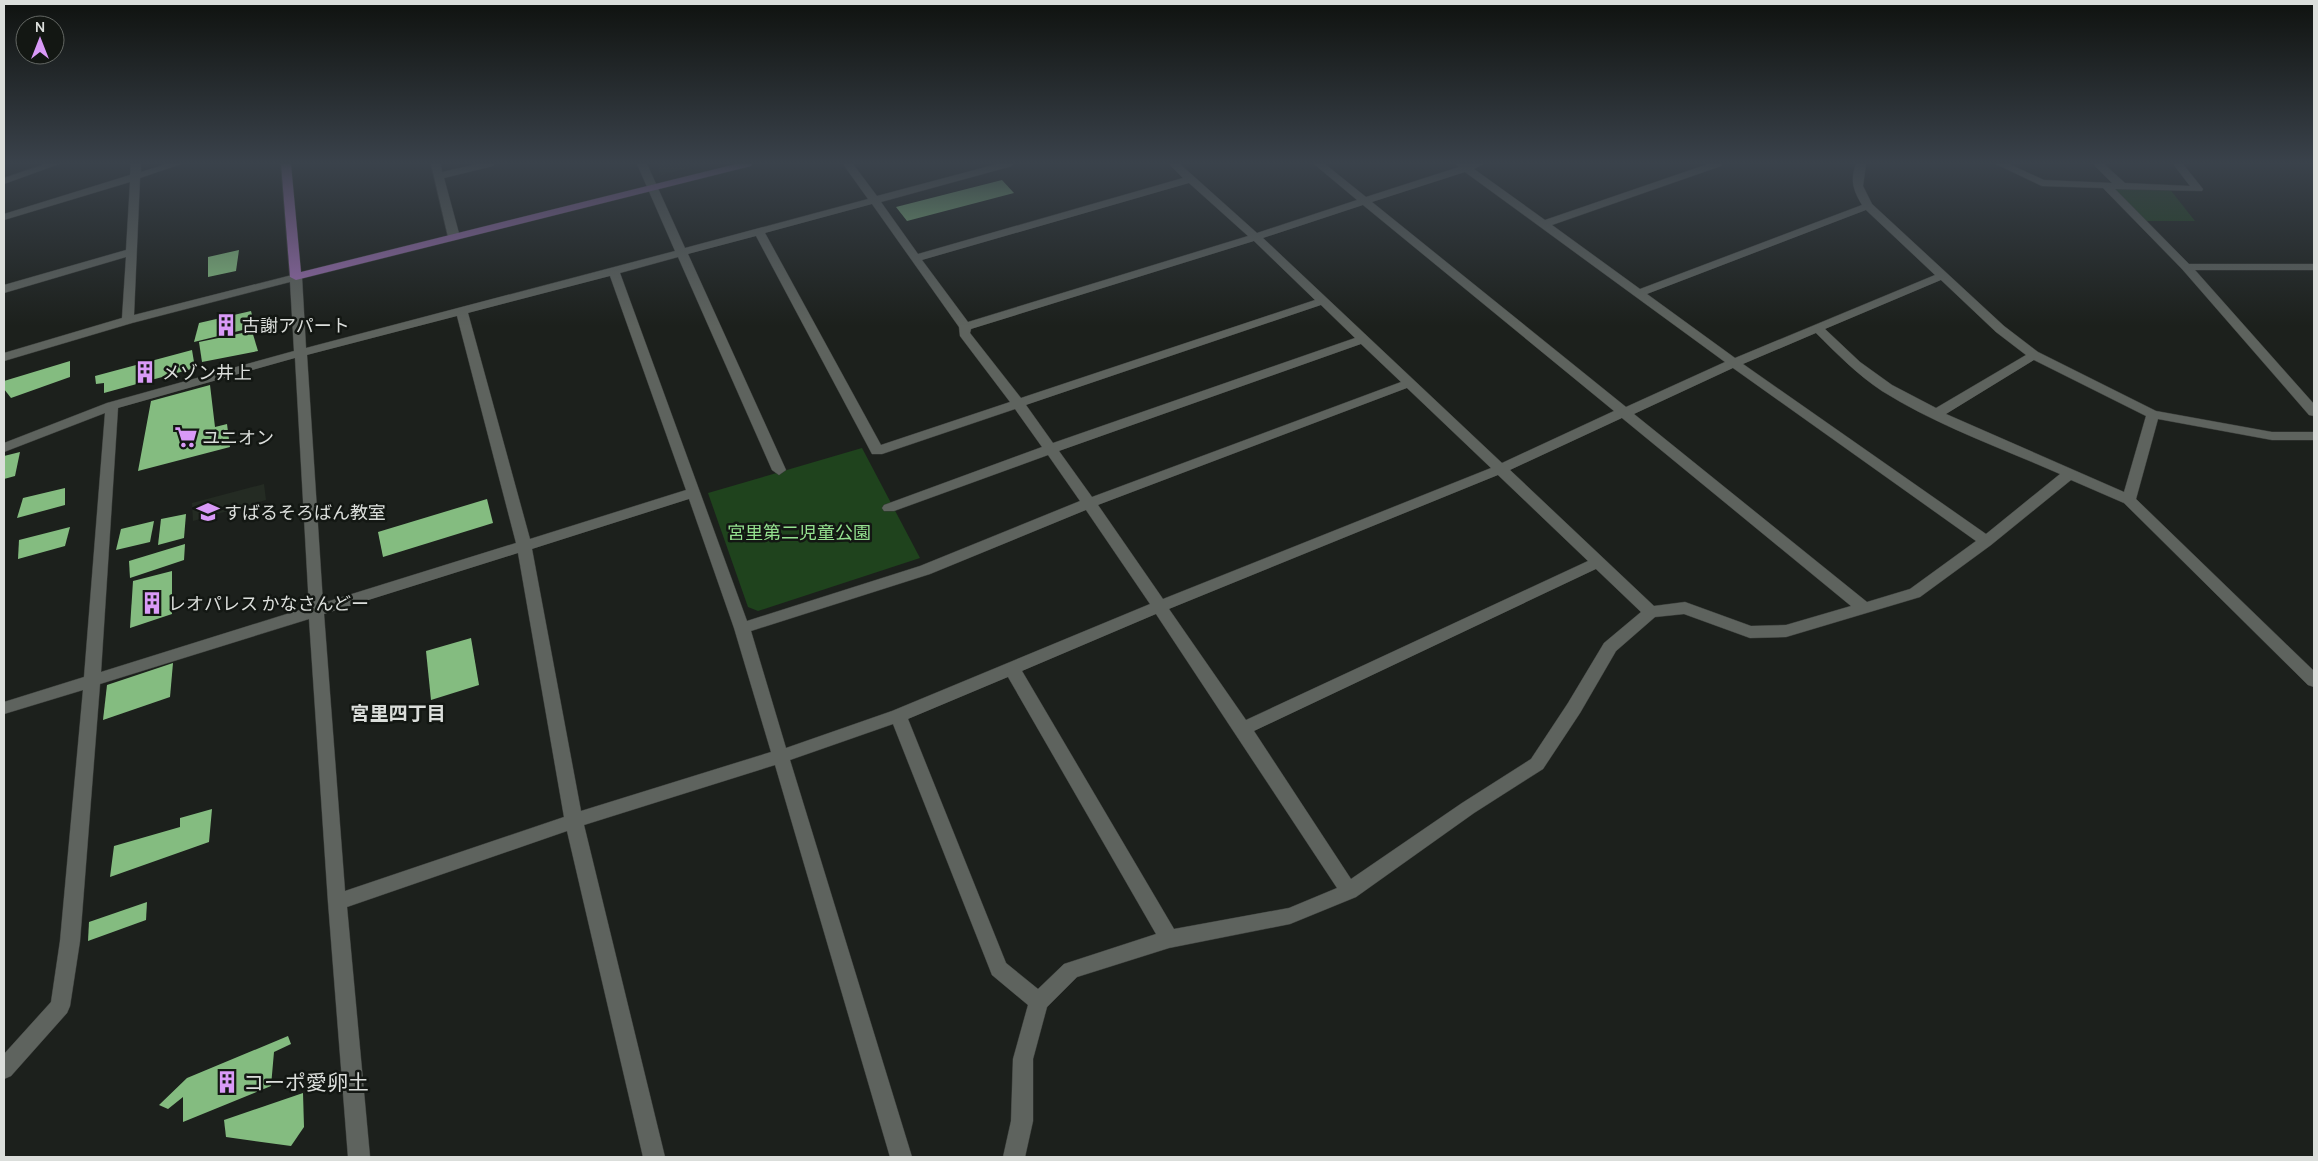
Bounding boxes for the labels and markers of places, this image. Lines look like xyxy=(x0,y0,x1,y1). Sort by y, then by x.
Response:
building icon: 古謝アパート xyxy=(213,312,239,338)
place label: 古謝アパート xyxy=(242,313,350,337)
building icon: メゾン井上 xyxy=(132,359,158,385)
place label: メゾン井上 xyxy=(162,360,252,384)
supermarket icon: ユニオン xyxy=(173,424,199,450)
place label: ユニオン xyxy=(202,425,274,449)
school or university icon: すばるそろばん教室 xyxy=(195,499,221,525)
place label: すばるそろばん教室 xyxy=(224,500,386,524)
building icon: レオパレス かなさんどー xyxy=(139,590,165,616)
place label: レオパレス かなさんどー xyxy=(168,591,369,615)
place label: コーポ愛卵土 xyxy=(243,1068,369,1096)
building icon: コーポ愛卵土 xyxy=(214,1069,240,1095)

